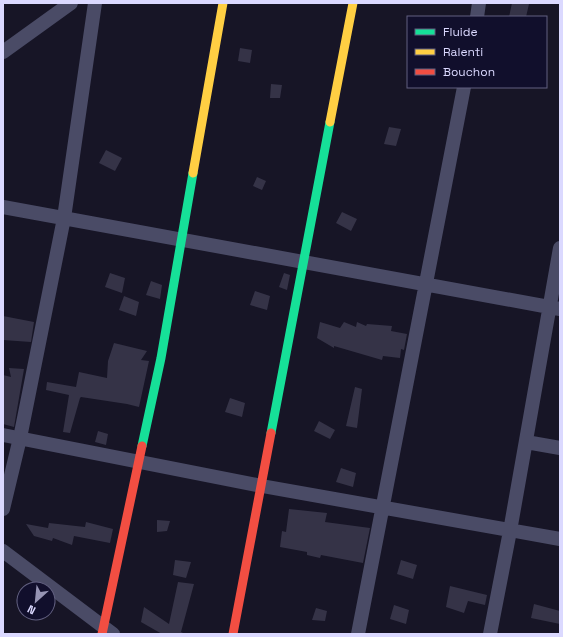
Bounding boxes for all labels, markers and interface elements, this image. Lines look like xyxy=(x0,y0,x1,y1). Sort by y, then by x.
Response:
legend xyxy=(407,16,547,88)
text: Fluide xyxy=(443,24,478,40)
text: Ralenti xyxy=(443,44,483,60)
text: Bouchon xyxy=(443,64,495,80)
north arrow xyxy=(16,581,56,621)
text: N xyxy=(25,602,38,618)

